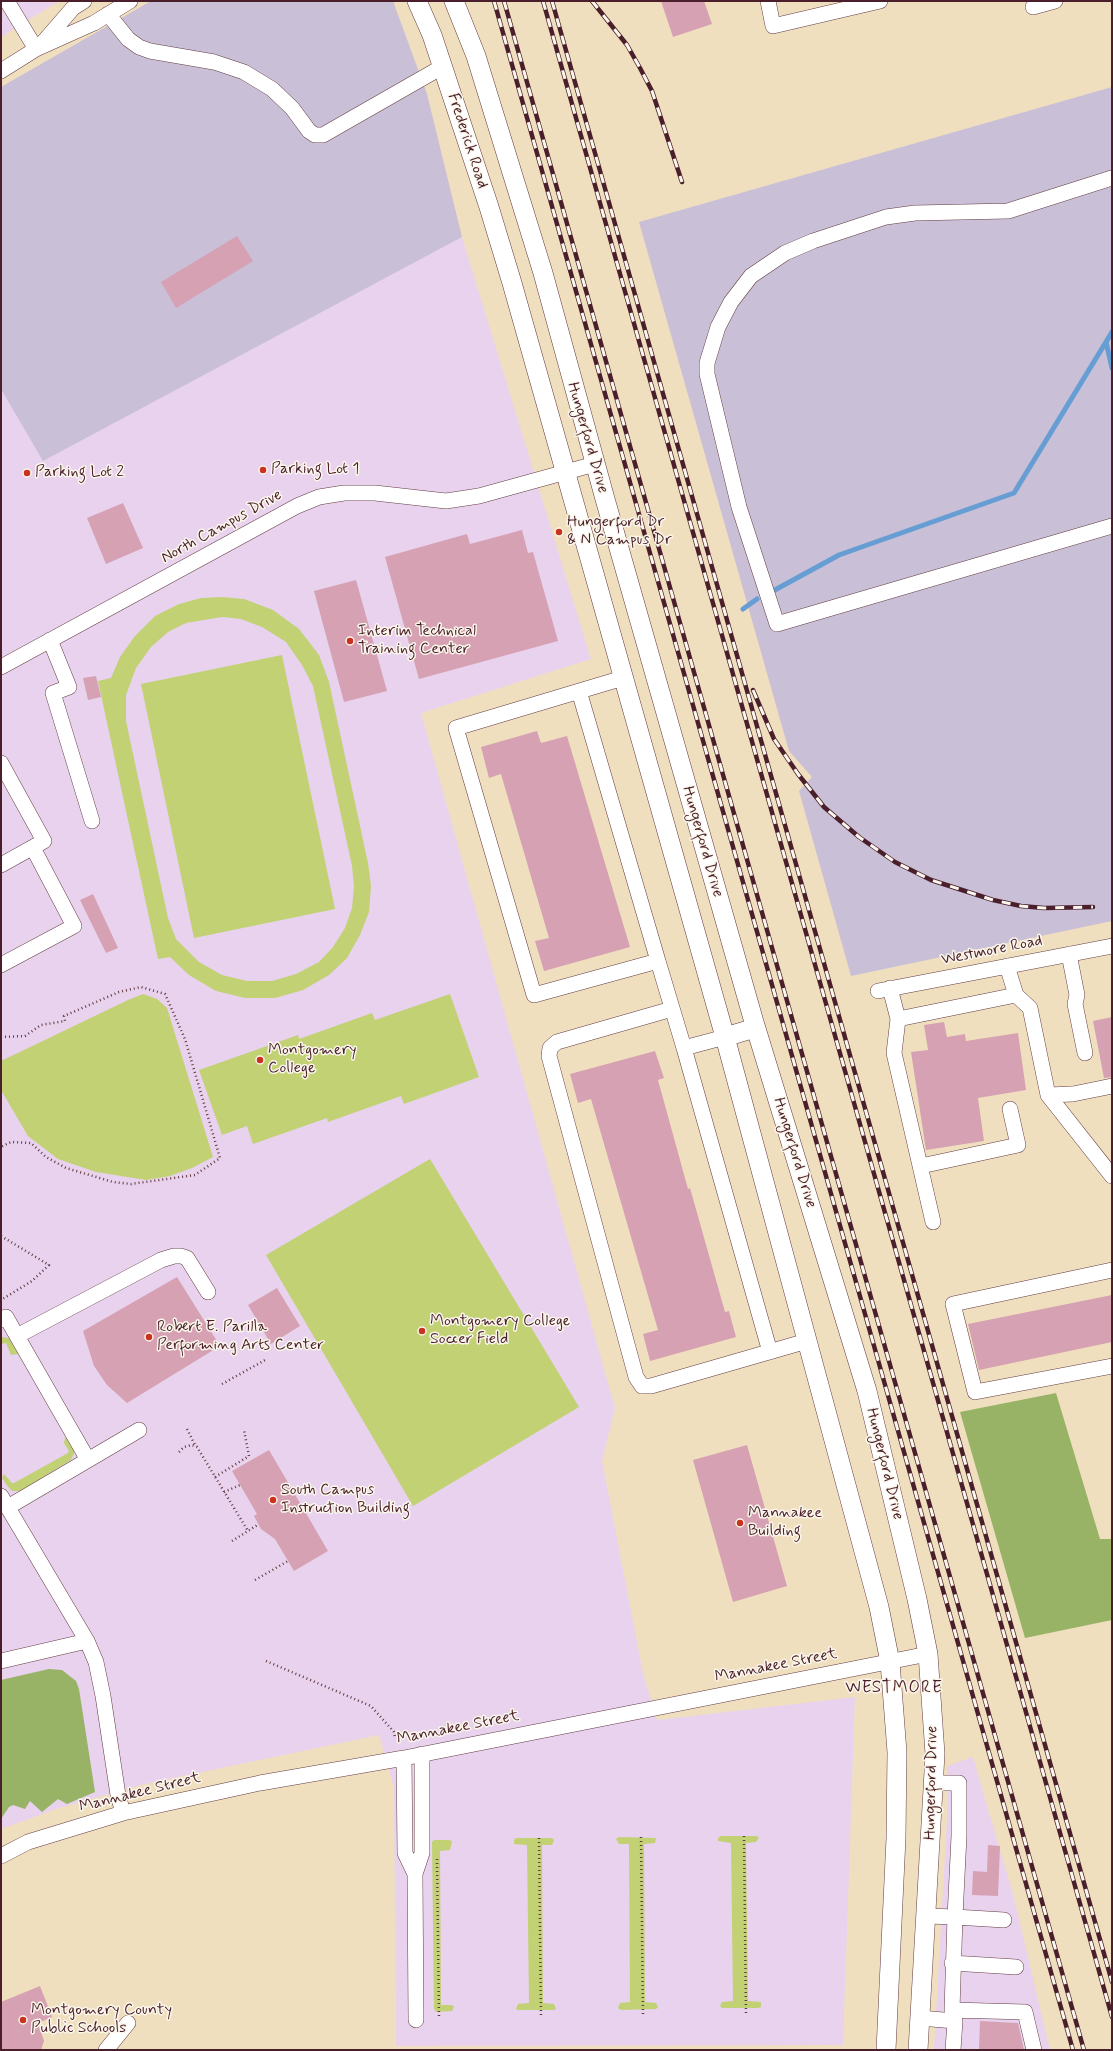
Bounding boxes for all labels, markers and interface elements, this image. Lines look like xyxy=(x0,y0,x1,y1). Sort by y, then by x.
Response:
street label: Frederick Road xyxy=(443,91,491,191)
street label: Hungerford Drive xyxy=(562,380,612,496)
place label: Parking Lot 1 xyxy=(271,460,359,480)
place label: Parking Lot 2 xyxy=(35,463,124,483)
marker: Parking Lot 1 xyxy=(258,465,268,475)
marker: Parking Lot 2 xyxy=(22,468,32,478)
street label: North Campus Drive xyxy=(158,486,286,568)
place label: Hungerford Dr & N Campus Dr xyxy=(567,513,672,551)
marker: Hungerford Dr & N Campus Dr xyxy=(554,527,564,537)
place label: Interim Technical Training Center xyxy=(358,622,476,660)
marker: Interim Technical Training Center xyxy=(345,636,355,646)
street label: Hungerford Drive xyxy=(677,784,727,900)
street label: Westmore Road xyxy=(940,932,1044,970)
place label: Montgomery College xyxy=(268,1041,357,1079)
marker: Montgomery College xyxy=(255,1055,265,1065)
street label: Hungerford Drive xyxy=(768,1095,820,1211)
place label: Montgomery College Soccer Field xyxy=(430,1312,570,1350)
place label: Robert E. Parilla Performing Arts Center xyxy=(157,1318,324,1356)
marker: Montgomery College Soccer Field xyxy=(417,1326,427,1336)
marker: Robert E. Parilla Performing Arts Center xyxy=(144,1332,154,1342)
street label: Hungerford Drive xyxy=(861,1406,907,1522)
place label: South Campus Instruction Building xyxy=(281,1481,410,1519)
marker: South Campus Instruction Building xyxy=(268,1495,278,1505)
place label: Mannakee Building xyxy=(748,1504,822,1542)
marker: Mannakee Building xyxy=(735,1518,745,1528)
street label: Mannakee Street xyxy=(713,1645,839,1687)
district label: WESTMORE xyxy=(845,1678,943,1698)
street label: Mannakee Street xyxy=(395,1707,521,1749)
street label: Hungerford Drive xyxy=(921,1726,943,1840)
street label: Mannakee Street xyxy=(77,1769,203,1817)
place label: Montgomery County Public Schools xyxy=(31,2001,172,2039)
marker: Montgomery County Public Schools xyxy=(18,2015,28,2025)

